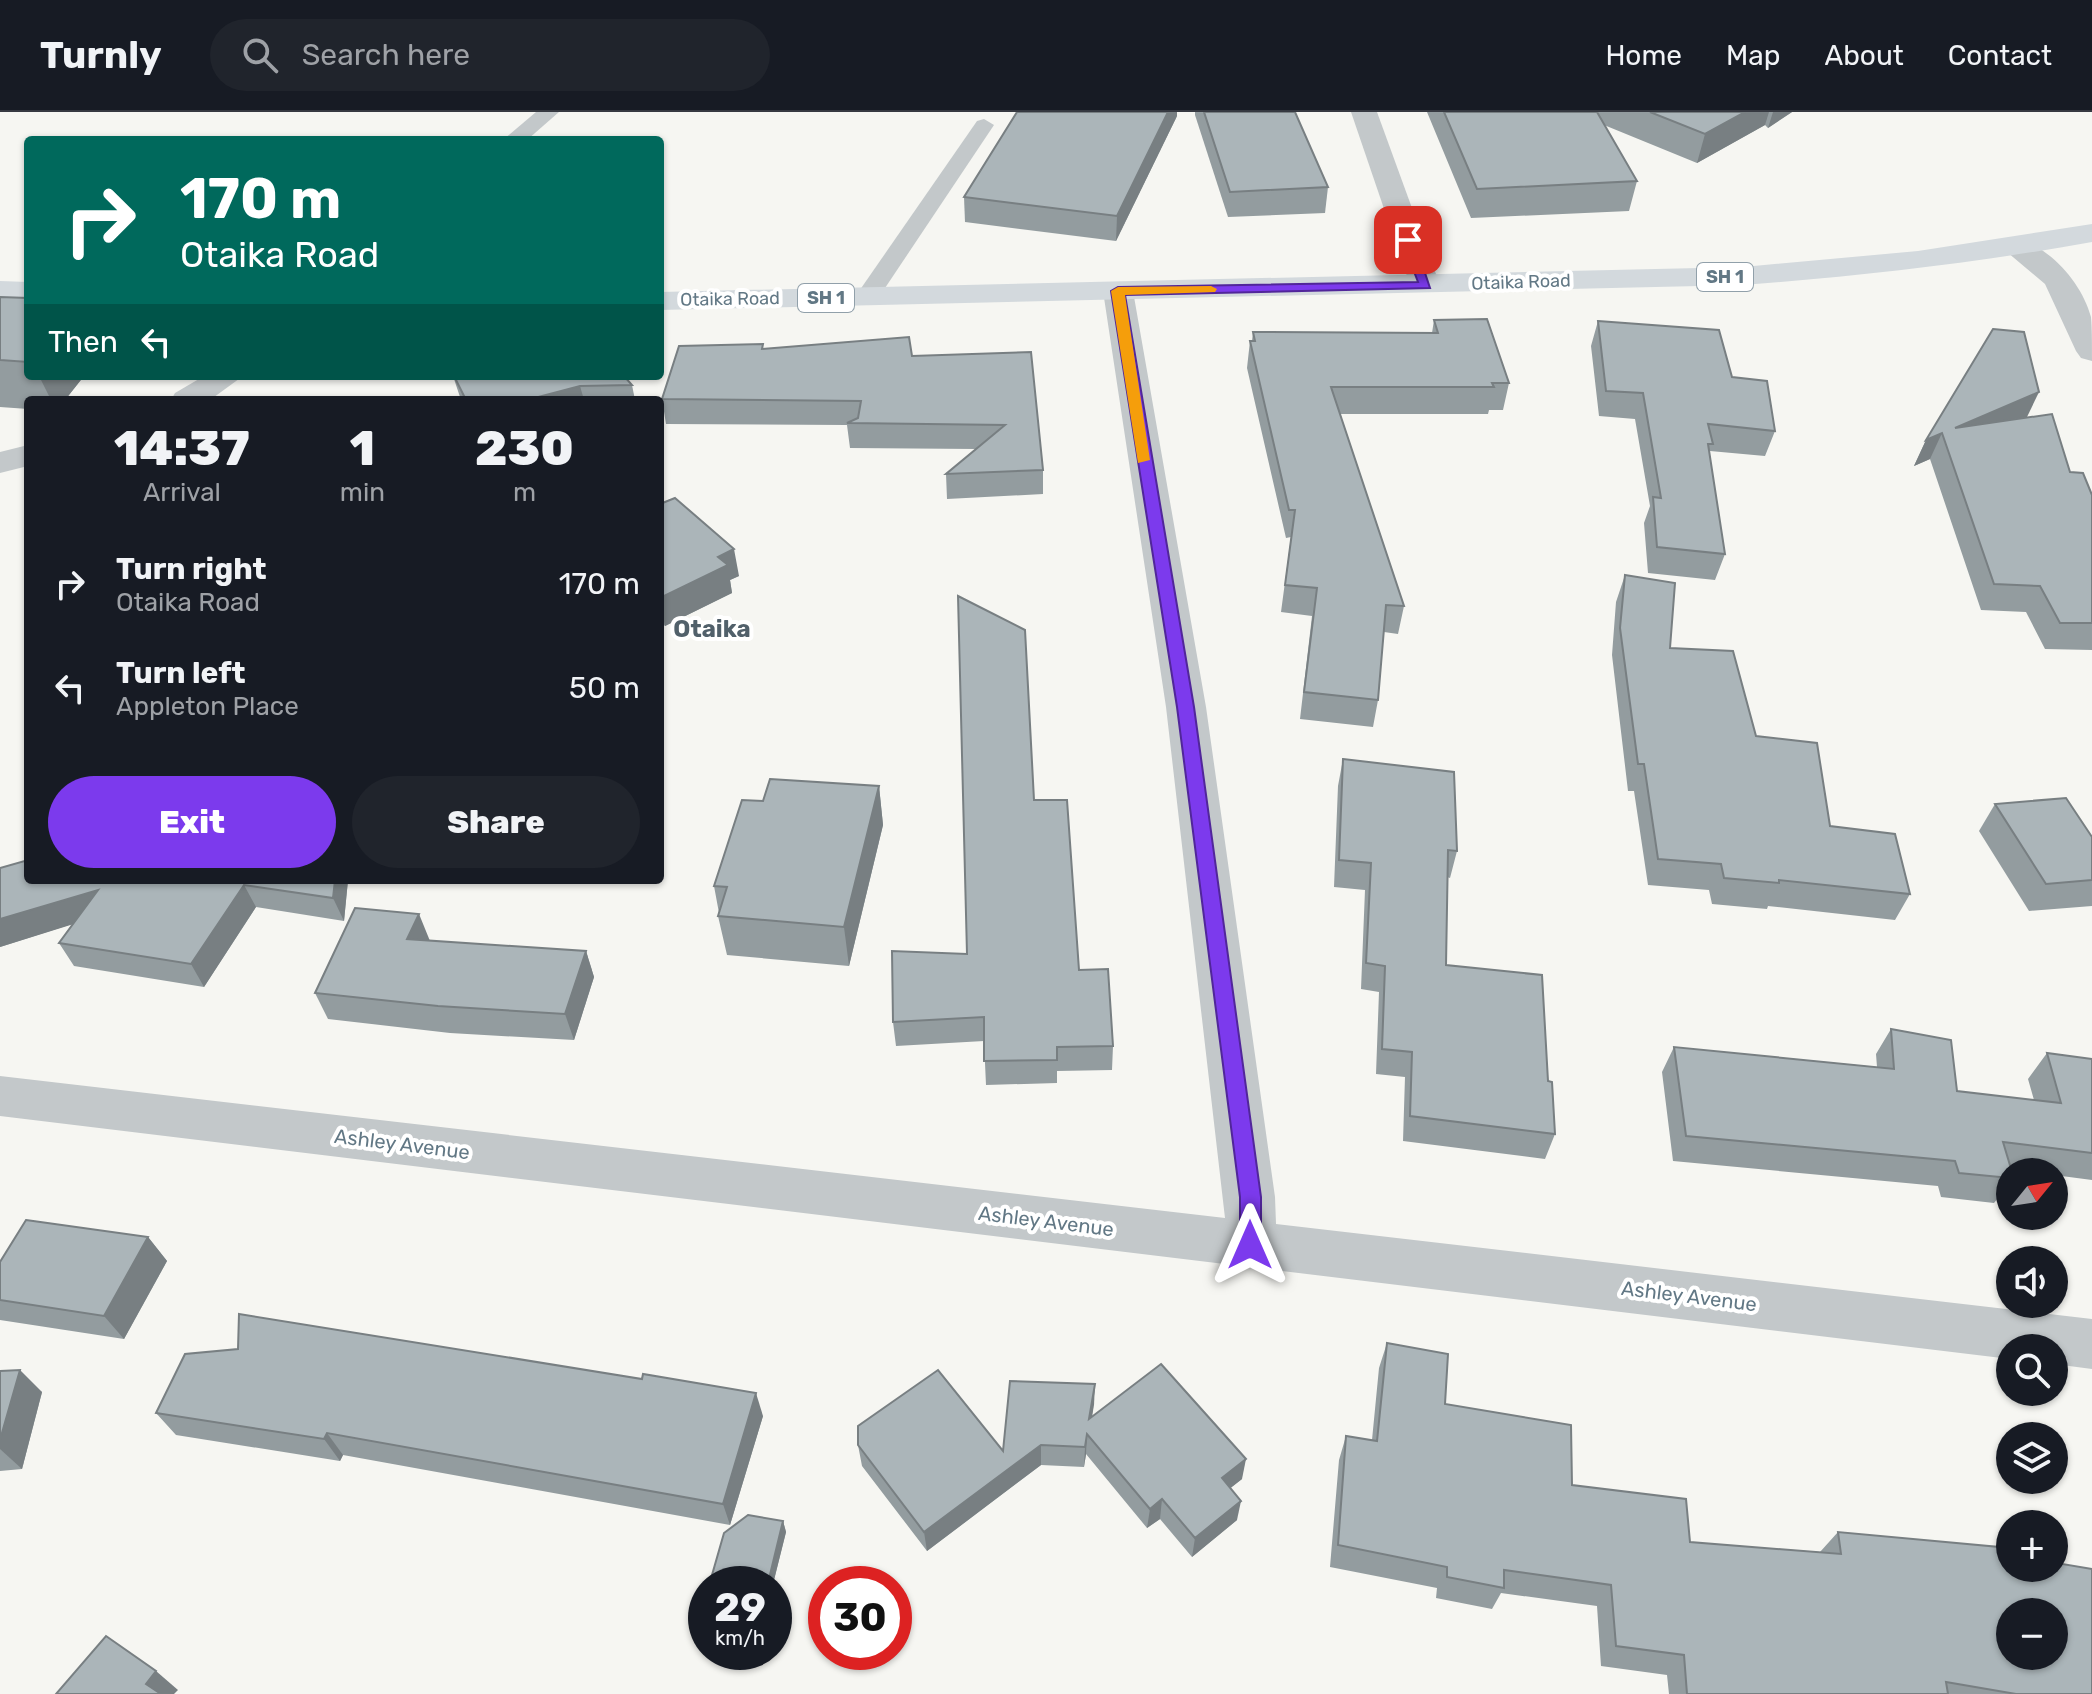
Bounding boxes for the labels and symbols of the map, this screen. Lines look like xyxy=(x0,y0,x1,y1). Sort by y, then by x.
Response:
pin xyxy=(1374,206,1442,274)
road number: SH 1 xyxy=(1697,263,1753,291)
street label: Otaika Road xyxy=(1471,269,1571,295)
road number: SH 1 xyxy=(798,284,854,312)
street label: Otaika Road xyxy=(680,287,780,311)
district label: Otaika xyxy=(673,615,751,643)
street label: Ashley Avenue xyxy=(333,1124,471,1164)
north arrow xyxy=(1996,1158,2068,1230)
street label: Ashley Avenue xyxy=(977,1201,1115,1241)
position arrow xyxy=(1208,1203,1292,1287)
street label: Ashley Avenue xyxy=(1620,1276,1758,1316)
speed limit sign: 30 xyxy=(808,1566,912,1670)

